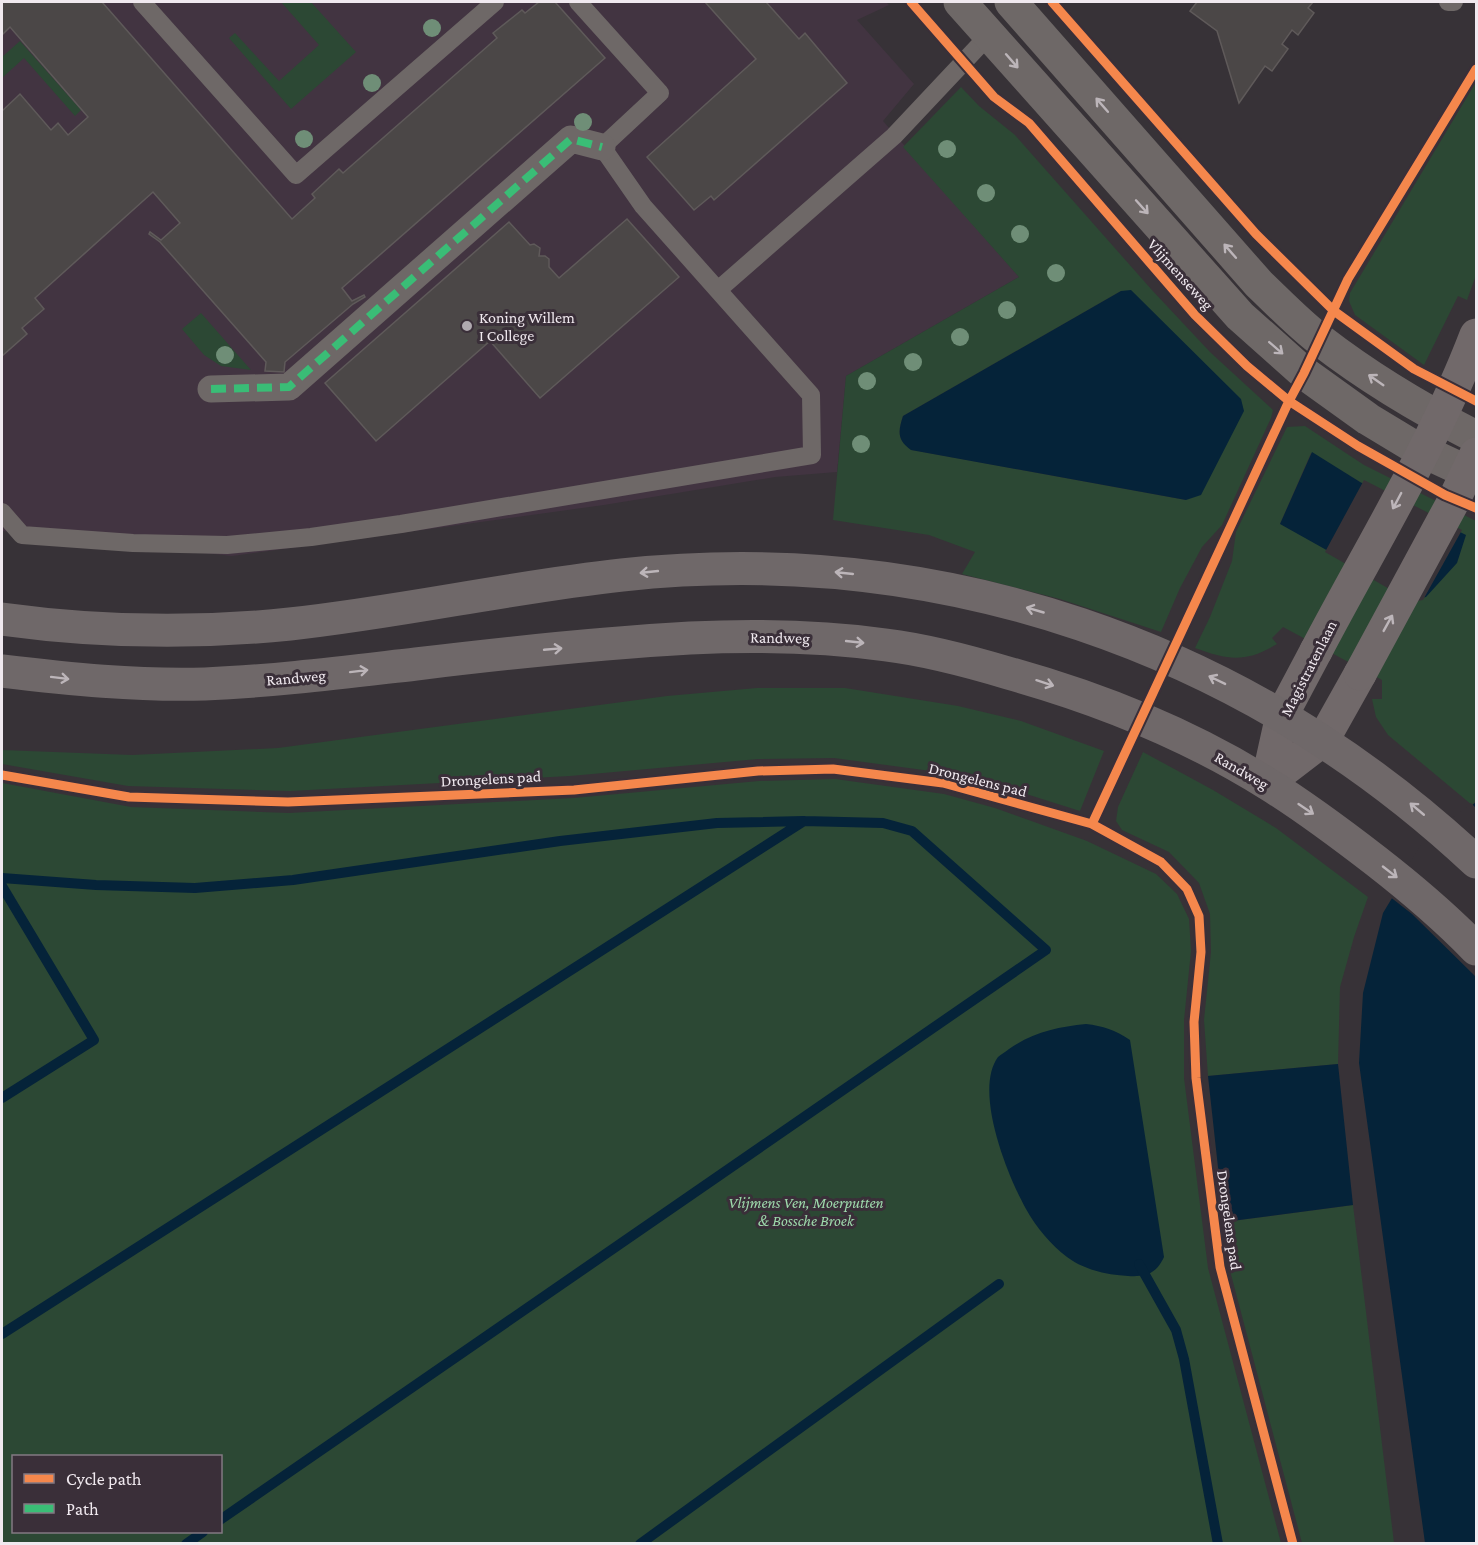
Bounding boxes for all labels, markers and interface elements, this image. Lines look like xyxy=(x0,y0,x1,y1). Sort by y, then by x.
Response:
one-way arrow xyxy=(1005,53,1019,68)
one-way arrow xyxy=(1095,98,1109,113)
one-way arrow xyxy=(1134,199,1148,214)
street label: Vlijmenseweg xyxy=(1144,235,1217,314)
one-way arrow xyxy=(1223,244,1237,259)
place label: Koning Willem I College xyxy=(479,309,575,345)
marker: Koning Willem I College xyxy=(460,319,474,333)
one-way arrow xyxy=(1268,341,1283,355)
one-way arrow xyxy=(1369,374,1385,386)
one-way arrow xyxy=(1391,492,1403,509)
one-way arrow xyxy=(640,567,660,578)
one-way arrow xyxy=(835,567,854,578)
one-way arrow xyxy=(1026,604,1045,615)
one-way arrow xyxy=(1382,615,1394,632)
street label: Magistratenlaan xyxy=(1277,617,1341,719)
street label: Randweg xyxy=(750,628,810,648)
one-way arrow xyxy=(845,637,865,648)
one-way arrow xyxy=(542,643,562,654)
one-way arrow xyxy=(348,665,368,676)
street label: Randweg xyxy=(266,666,327,690)
one-way arrow xyxy=(49,673,69,684)
one-way arrow xyxy=(1209,673,1227,685)
one-way arrow xyxy=(1035,679,1054,690)
street label: Randweg xyxy=(1211,748,1272,794)
street label: Drongelens pad xyxy=(927,759,1029,801)
street label: Drongelens pad xyxy=(440,767,542,791)
one-way arrow xyxy=(1297,803,1313,815)
one-way arrow xyxy=(1409,803,1425,816)
one-way arrow xyxy=(1382,865,1398,878)
street label: Drongelens pad xyxy=(1213,1169,1245,1272)
park label: Vlijmens Ven, Moerputten & Bossche Broek xyxy=(728,1194,884,1229)
legend xyxy=(12,1455,222,1533)
text: Cycle path xyxy=(66,1469,142,1489)
text: Path xyxy=(66,1499,99,1519)

